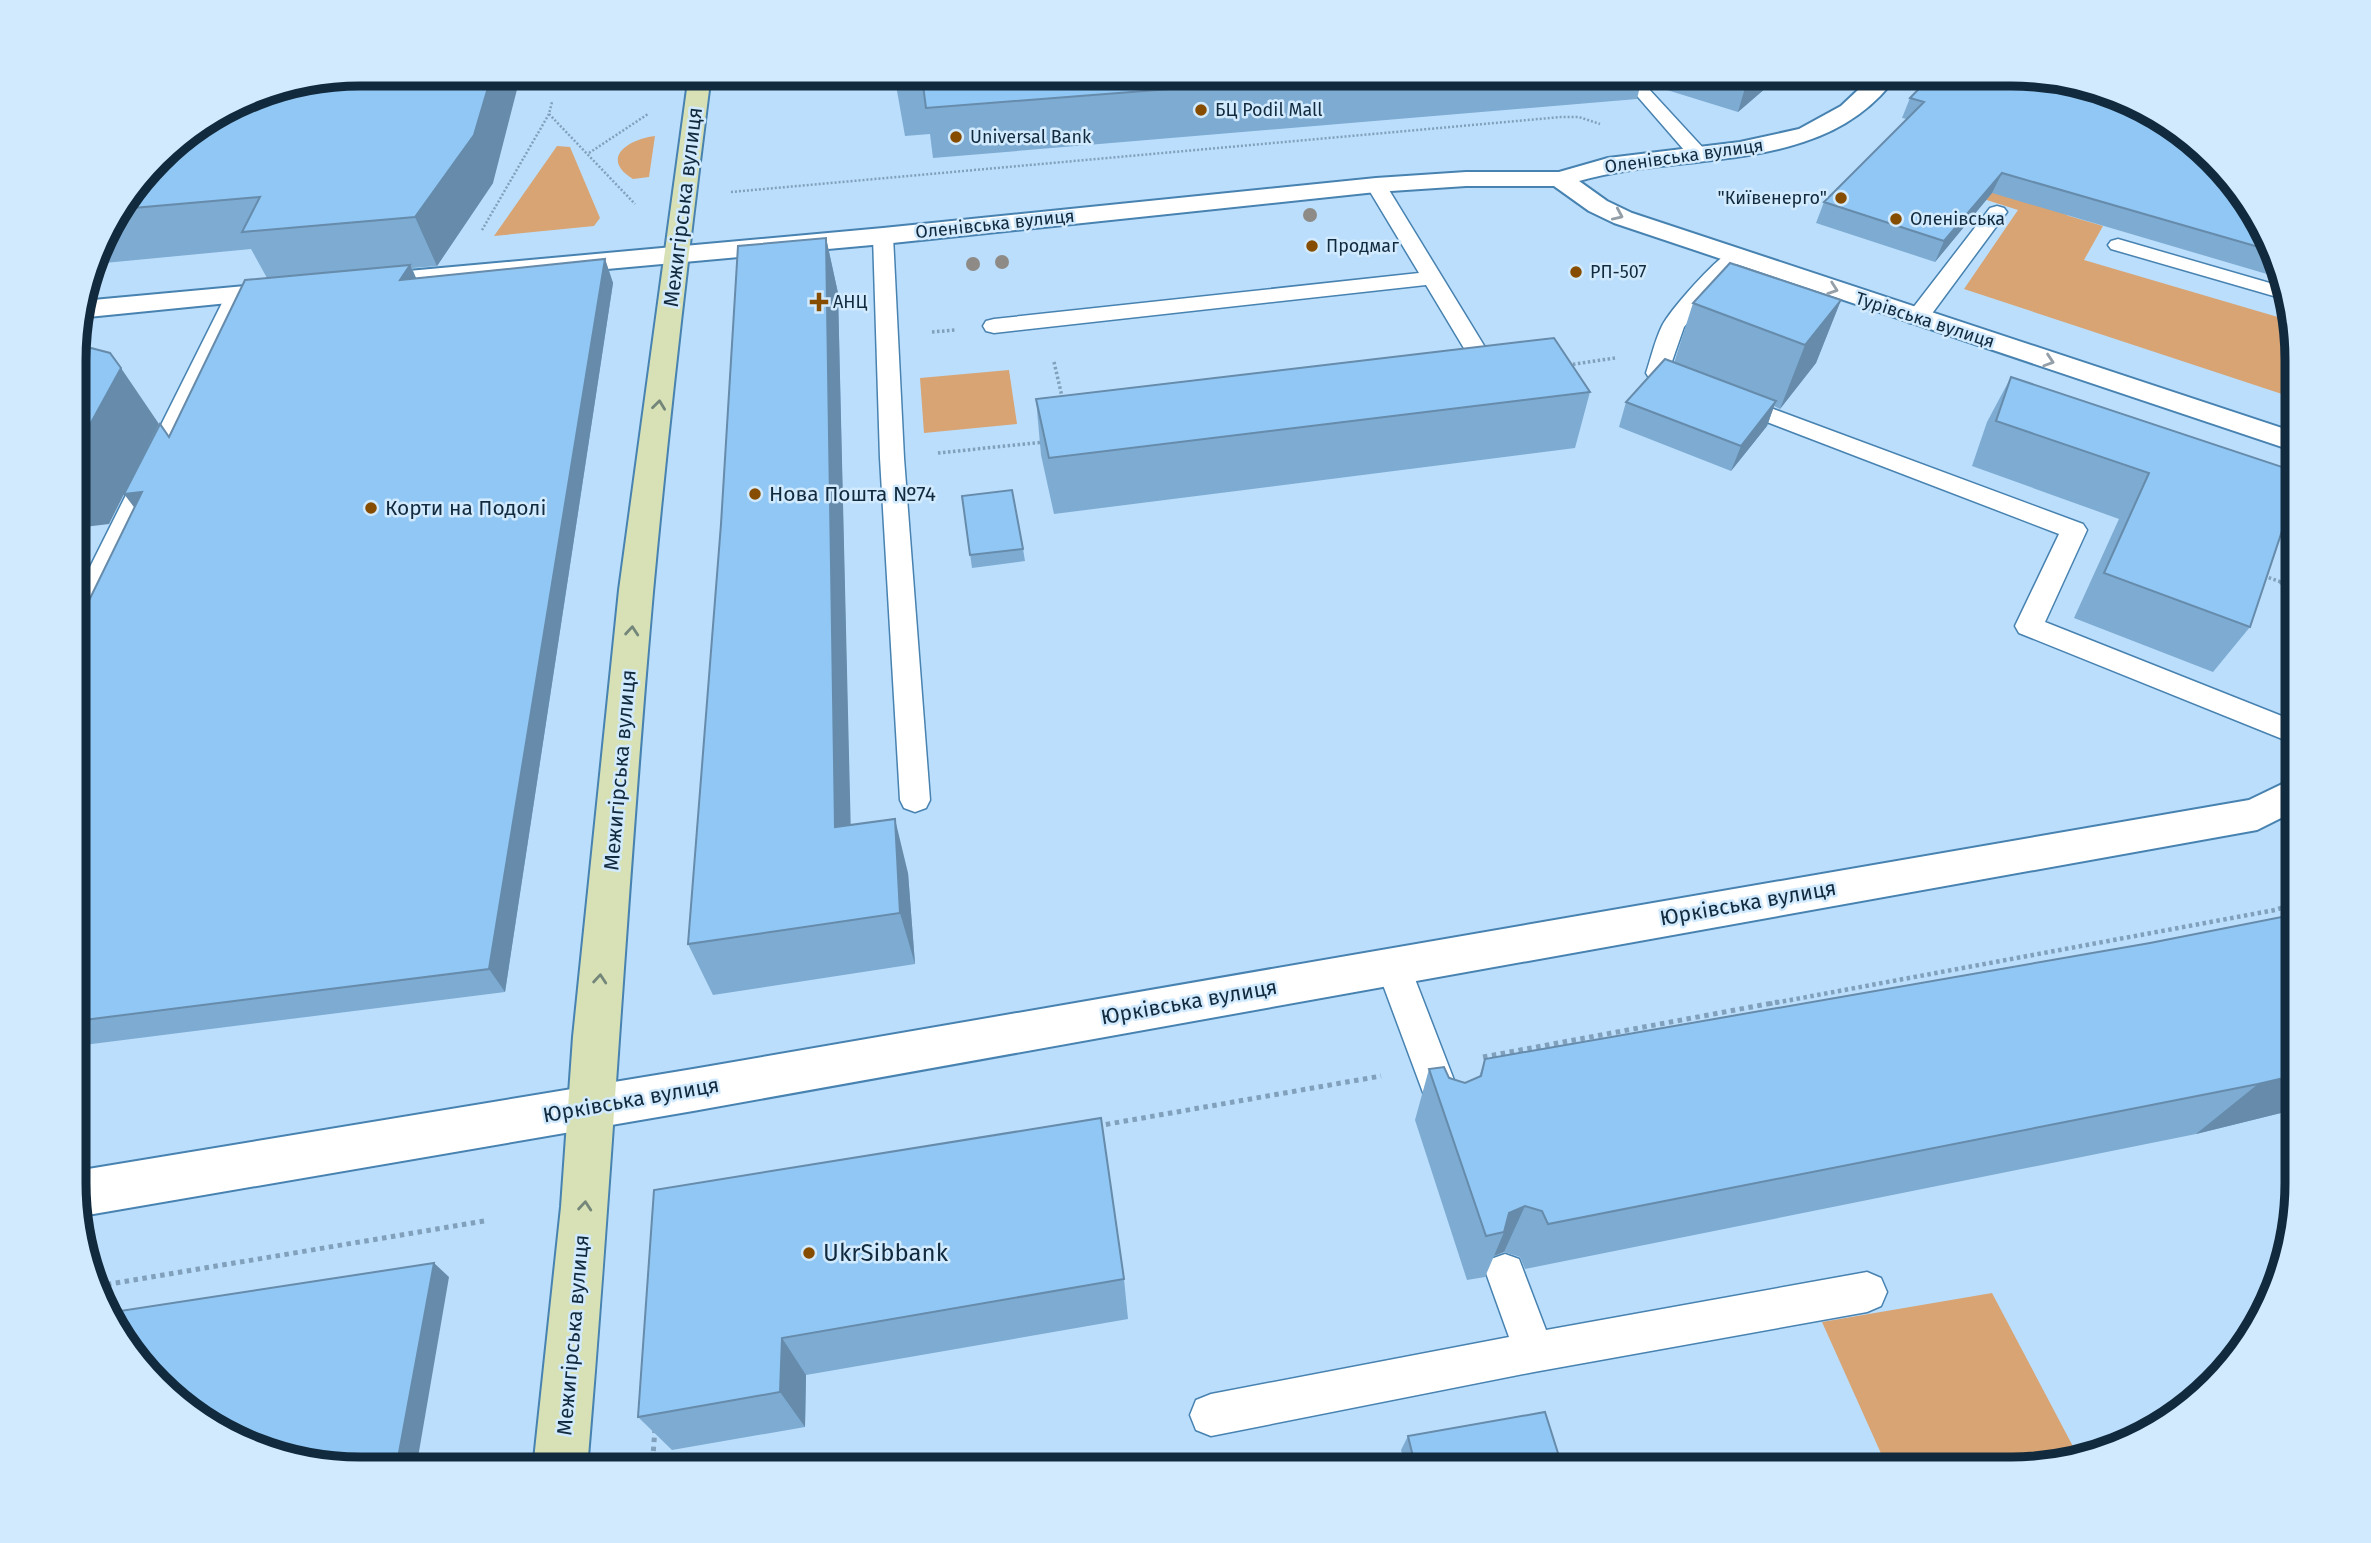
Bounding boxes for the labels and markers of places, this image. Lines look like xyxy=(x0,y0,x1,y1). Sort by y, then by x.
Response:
place label: БЦ Podil Mall xyxy=(1215,99,1323,121)
marker: БЦ Podil Mall xyxy=(1193,102,1209,118)
place label: Universal Bank xyxy=(970,126,1092,148)
marker: Universal Bank xyxy=(948,129,964,145)
place label: "Київенерго" xyxy=(1717,187,1827,209)
marker: "Київенерго" xyxy=(1833,190,1849,206)
place label: Оленівська xyxy=(1910,208,2005,230)
marker: Оленівська xyxy=(1888,211,1904,227)
place label: Продмаг xyxy=(1326,235,1399,257)
marker: Продмаг xyxy=(1304,238,1320,254)
place label: РП-507 xyxy=(1590,261,1646,283)
marker: РП-507 xyxy=(1568,264,1584,280)
place label: АНЦ xyxy=(833,291,868,313)
marker: АНЦ xyxy=(811,294,827,310)
place label: Нова Пошта №74 xyxy=(769,481,936,507)
marker: Нова Пошта №74 xyxy=(747,486,763,502)
place label: Корти на Подолі xyxy=(385,495,546,521)
marker: Корти на Подолі xyxy=(363,500,379,516)
place label: UkrSibbank xyxy=(823,1239,949,1267)
marker: UkrSibbank xyxy=(801,1245,817,1261)

